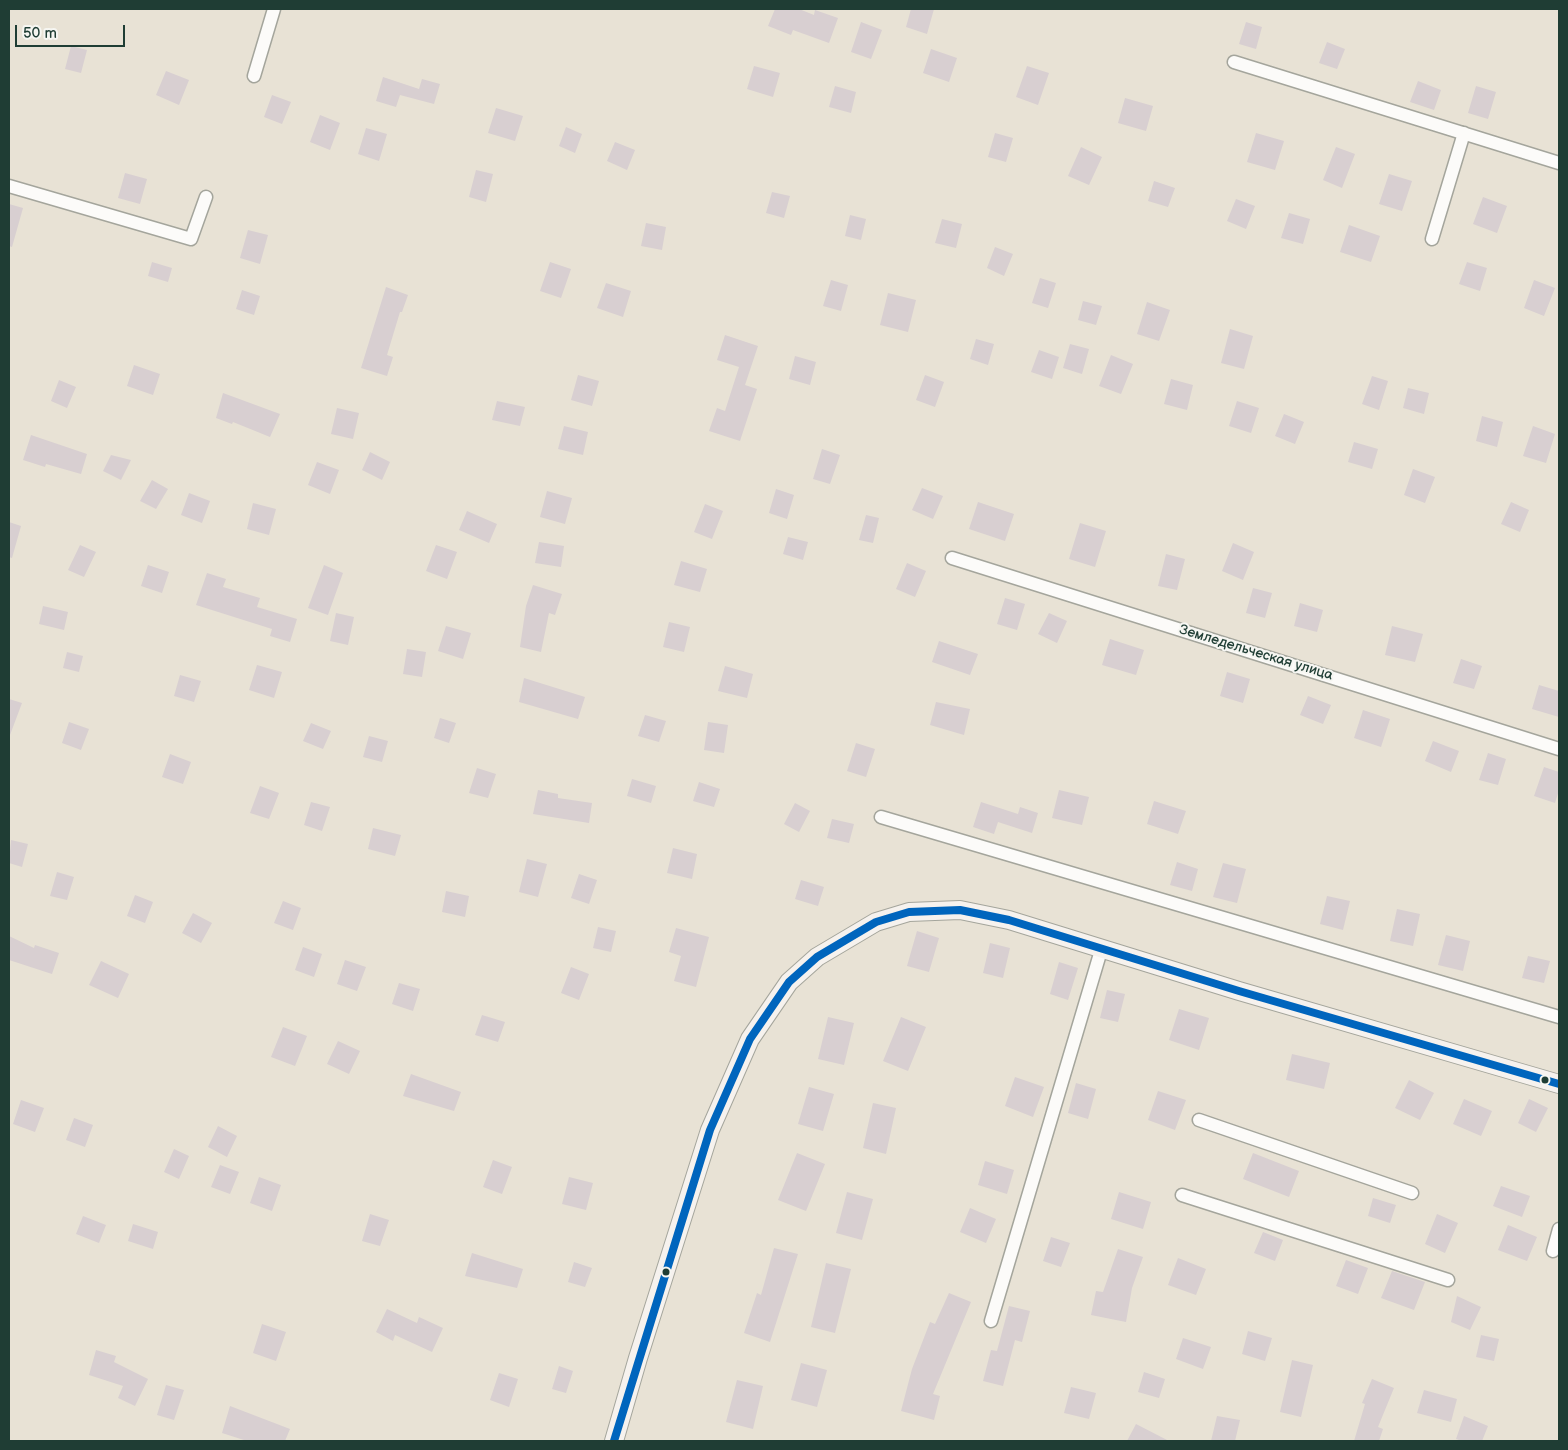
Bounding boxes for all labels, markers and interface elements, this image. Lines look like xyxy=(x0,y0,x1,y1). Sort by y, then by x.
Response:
scale bar xyxy=(18,15,128,47)
text: 50 m xyxy=(23,24,57,43)
street label: Земледельческая улица xyxy=(1177,622,1335,684)
unlabelled marker xyxy=(1540,1075,1550,1085)
unlabelled marker xyxy=(661,1267,671,1277)

